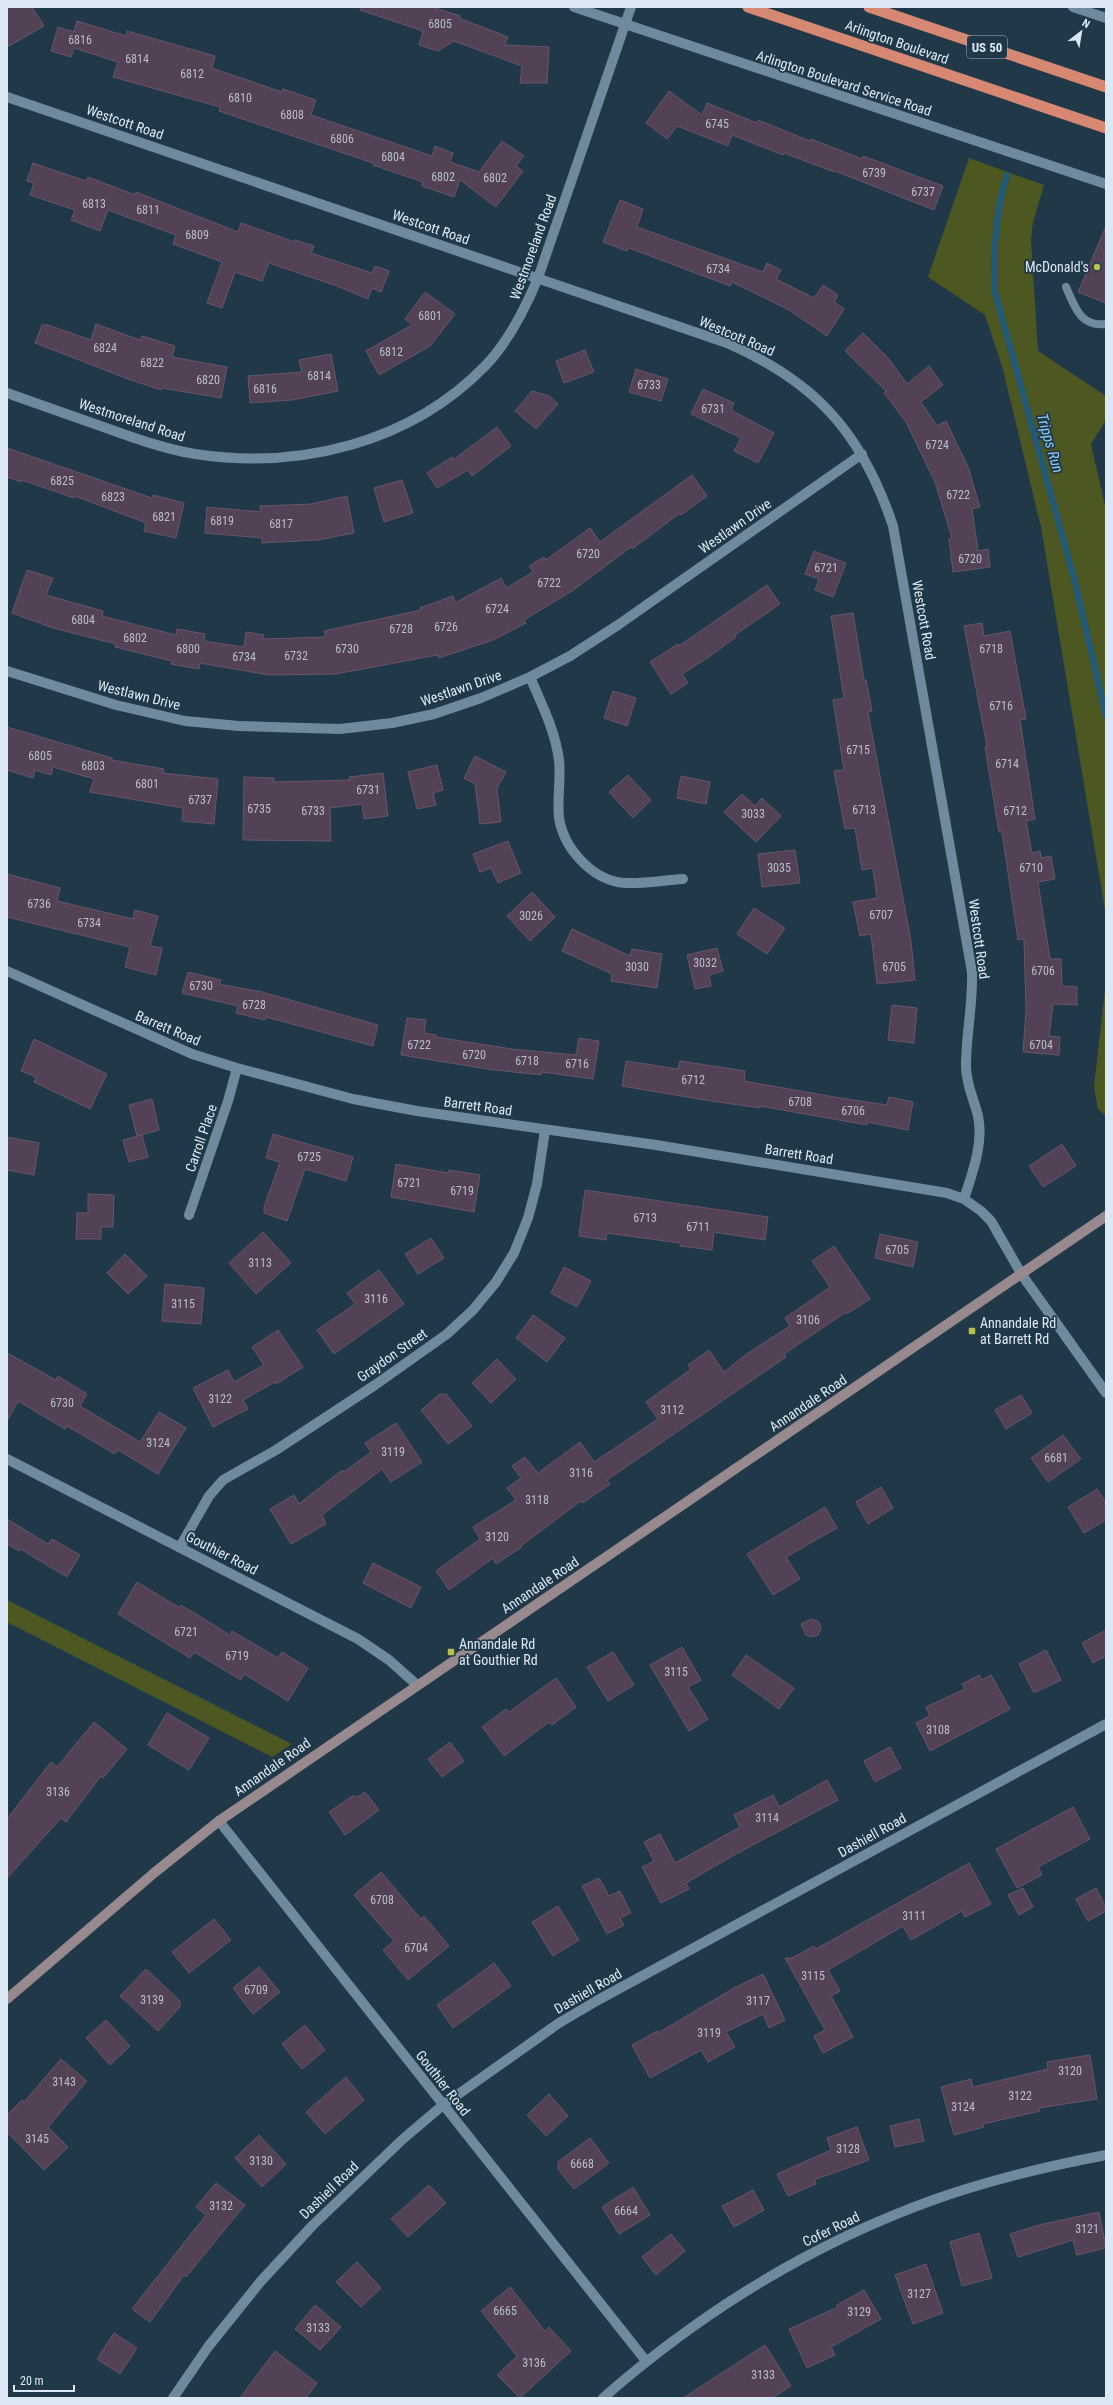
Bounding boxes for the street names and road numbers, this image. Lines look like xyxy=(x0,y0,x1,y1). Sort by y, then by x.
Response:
street label: Arlington Boulevard xyxy=(843,17,951,67)
road number: US 50 xyxy=(967,36,1007,58)
street label: Arlington Boulevard Service Road xyxy=(754,47,934,119)
street label: Westcott Road xyxy=(84,101,166,143)
street label: Westmoreland Road xyxy=(507,192,559,302)
street label: Westcott Road xyxy=(390,206,472,248)
street label: Westcott Road xyxy=(697,313,777,359)
street label: Westmoreland Road xyxy=(77,395,187,445)
street label: Westlawn Drive xyxy=(696,495,775,557)
street label: Westcott Road xyxy=(909,579,939,661)
street label: Westlawn Drive xyxy=(418,667,504,709)
street label: Westlawn Drive xyxy=(96,677,182,713)
street label: Westcott Road xyxy=(965,898,993,980)
street label: Barrett Road xyxy=(133,1007,203,1049)
street label: Barrett Road xyxy=(443,1093,513,1119)
street label: Carroll Place xyxy=(182,1102,220,1174)
street label: Barrett Road xyxy=(764,1141,834,1167)
street label: Graydon Street xyxy=(354,1325,430,1385)
street label: Annandale Road xyxy=(766,1371,850,1435)
street label: Gouthier Road xyxy=(183,1528,261,1578)
street label: Annandale Road xyxy=(498,1553,582,1617)
street label: Annandale Road xyxy=(231,1735,313,1799)
street label: Dashiell Road xyxy=(835,1810,909,1860)
street label: Dashiell Road xyxy=(551,1965,625,2017)
street label: Gouthier Road xyxy=(413,2047,473,2119)
street label: Dashiell Road xyxy=(296,2158,362,2222)
street label: Cofer Road xyxy=(800,2208,862,2250)

